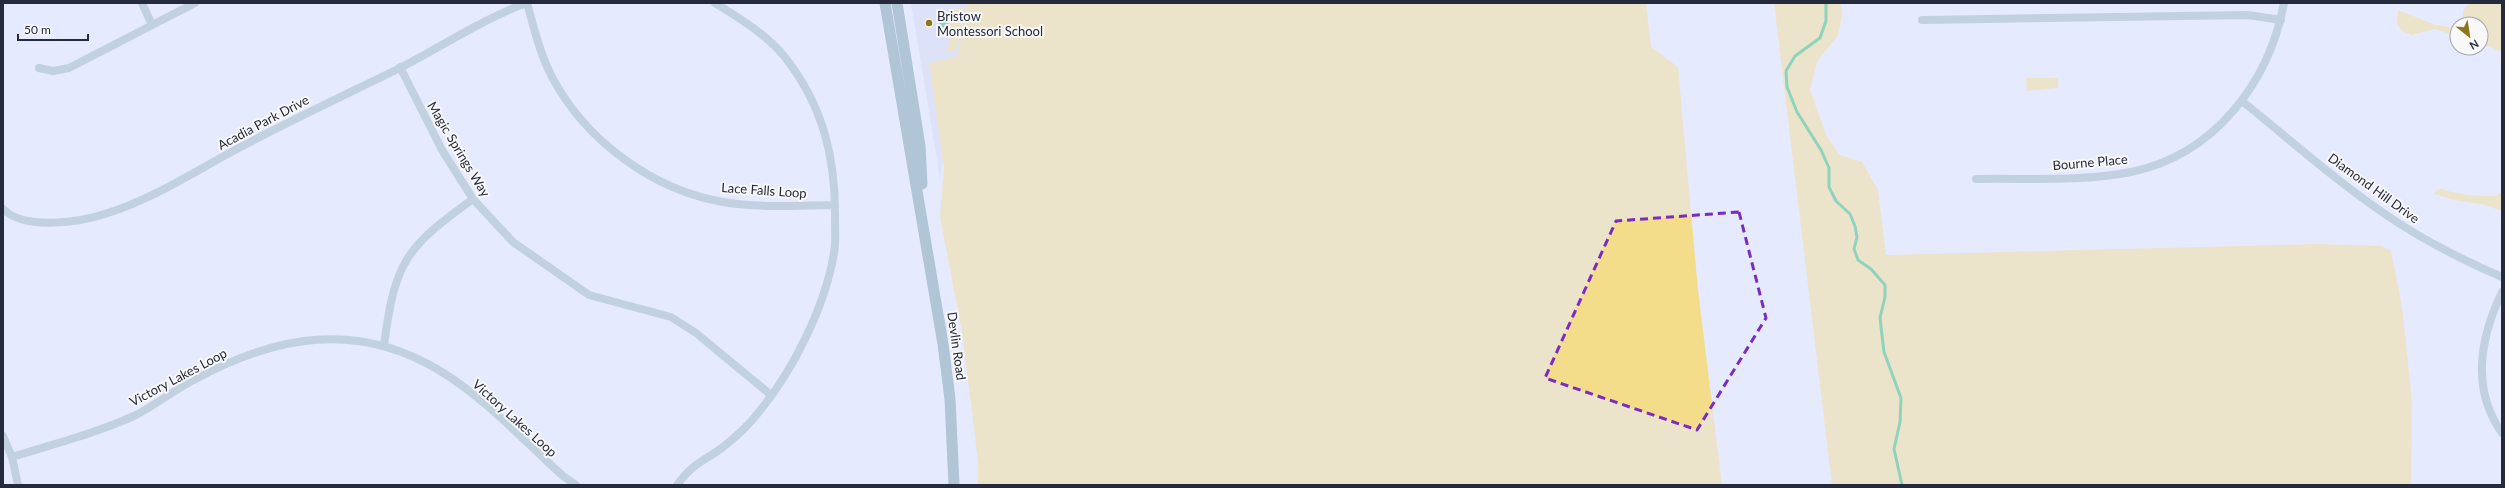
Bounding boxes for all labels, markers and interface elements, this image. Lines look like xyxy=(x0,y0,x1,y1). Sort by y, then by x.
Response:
place label: Bristow Montessori School xyxy=(937,8,1043,39)
scale bar xyxy=(18,16,88,42)
north arrow xyxy=(2449,16,2489,56)
marker: Bristow Montessori School xyxy=(924,18,934,28)
text: 50 m xyxy=(24,22,51,37)
text: N xyxy=(2467,37,2481,53)
street label: Acadia Park Drive xyxy=(215,91,312,153)
street label: Magic Springs Way xyxy=(424,98,494,200)
street label: Diamond Hill Drive xyxy=(2325,150,2423,226)
street label: Bourne Place xyxy=(2052,151,2128,173)
street label: Lace Falls Loop xyxy=(721,179,807,201)
street label: Devlin Road xyxy=(944,311,970,381)
street label: Victory Lakes Loop xyxy=(127,345,229,409)
street label: Victory Lakes Loop xyxy=(470,376,560,460)

